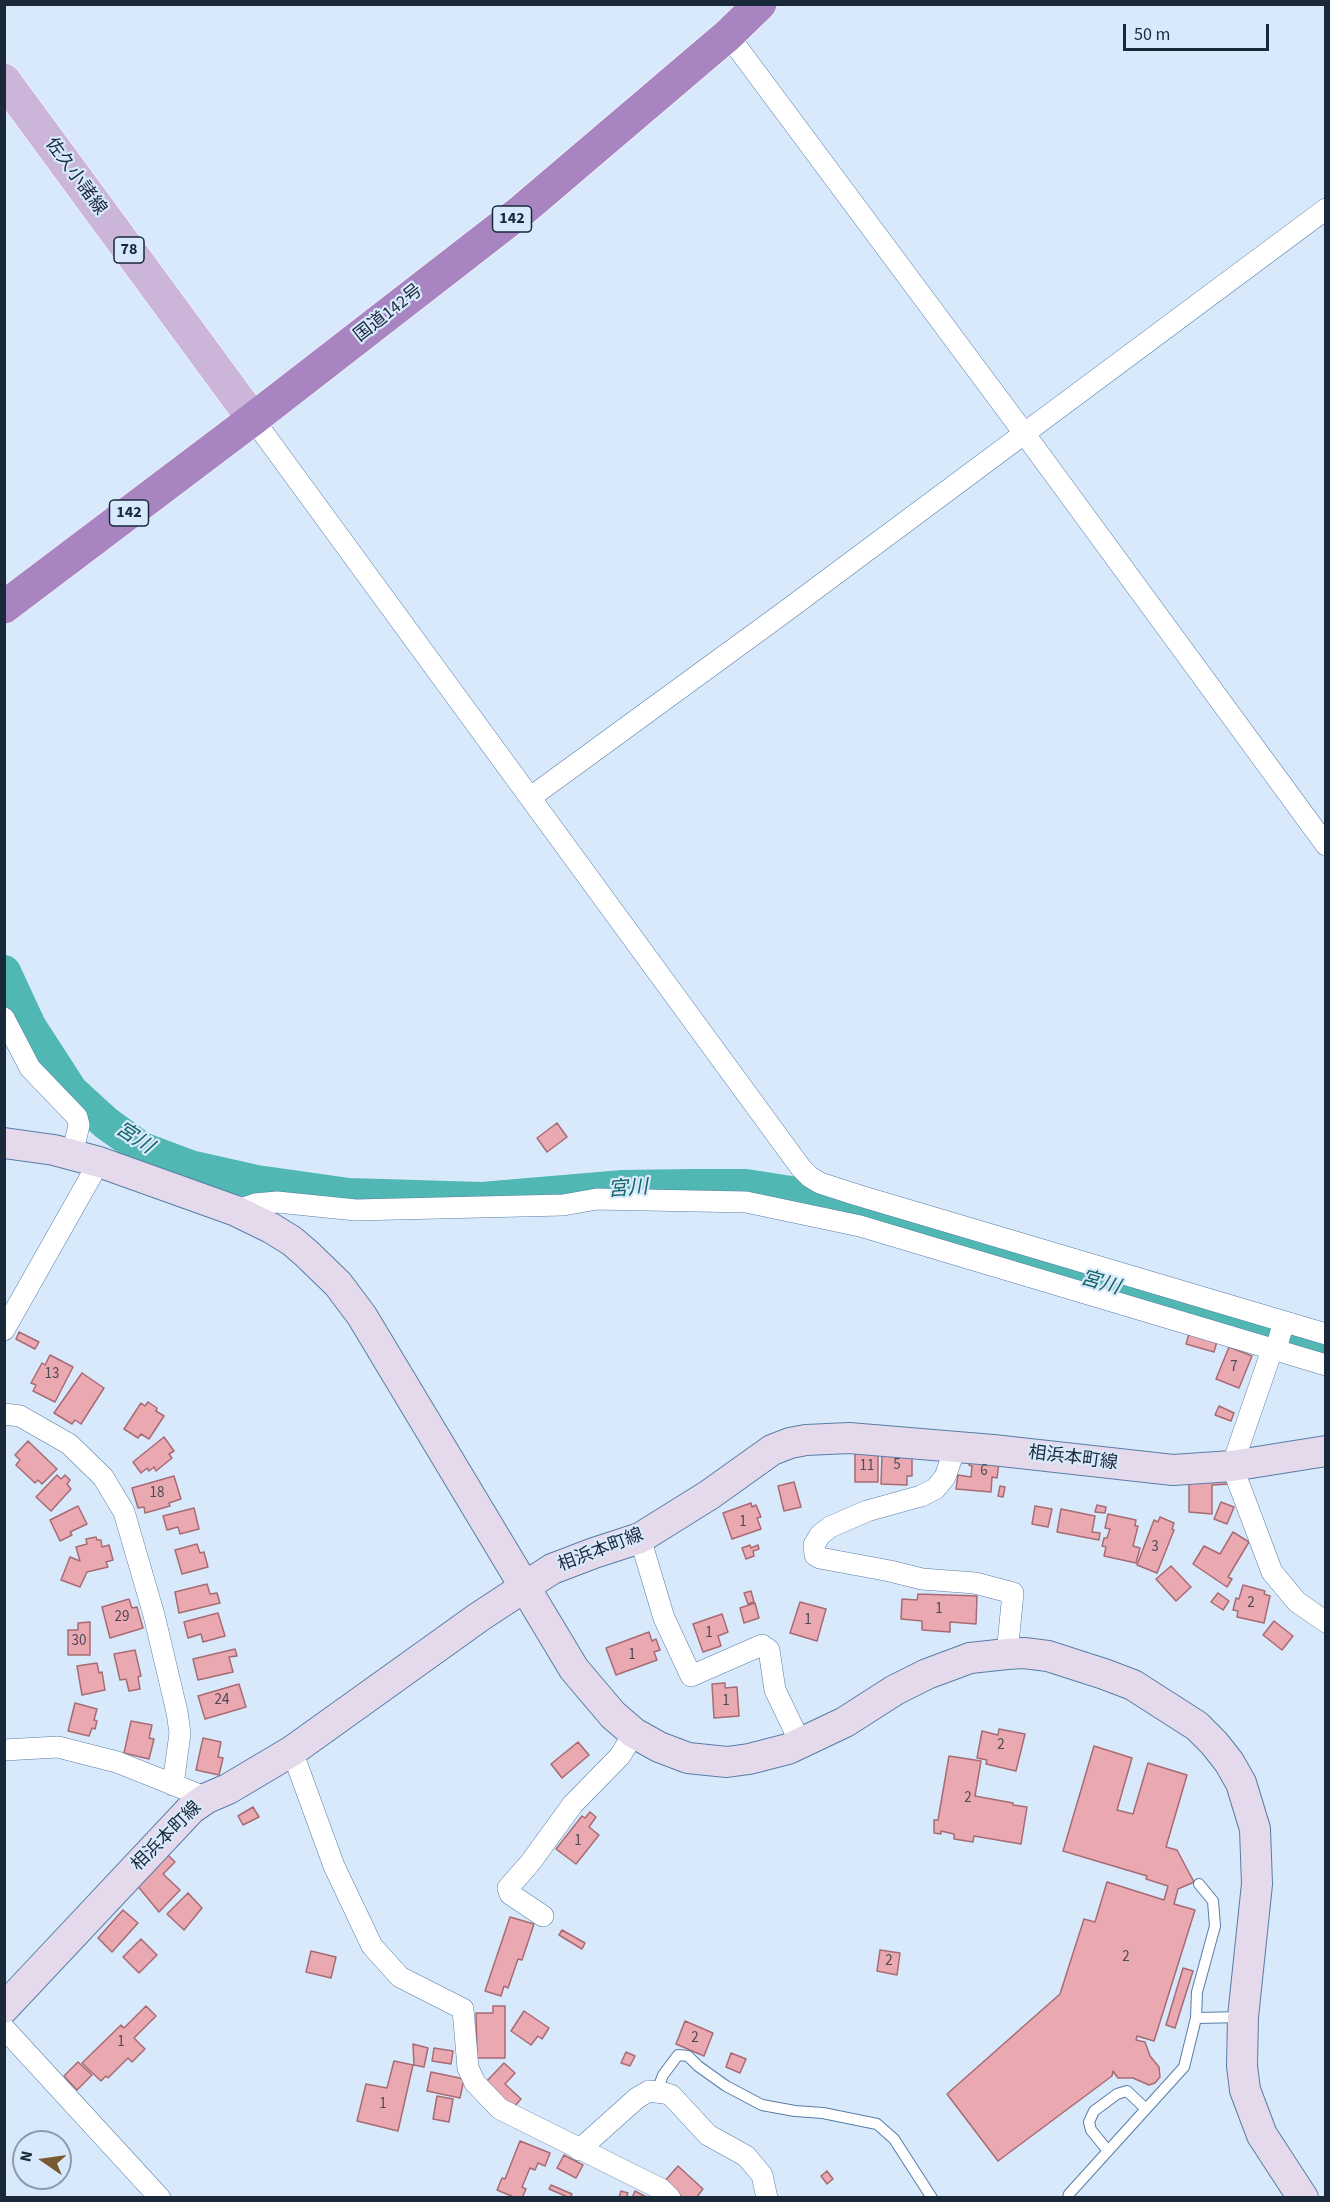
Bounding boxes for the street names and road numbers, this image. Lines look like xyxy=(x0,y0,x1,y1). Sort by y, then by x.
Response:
street label: 佐久小諸線 xyxy=(40,134,110,220)
road number: 142 xyxy=(492,206,532,232)
road number: 78 xyxy=(114,237,144,263)
street label: 国道142号 xyxy=(351,281,427,347)
road number: 142 xyxy=(110,500,148,526)
street label: 相浜本町線 xyxy=(1027,1443,1119,1475)
street label: 相浜本町線 xyxy=(555,1525,647,1577)
street label: 相浜本町線 xyxy=(128,1798,206,1876)

